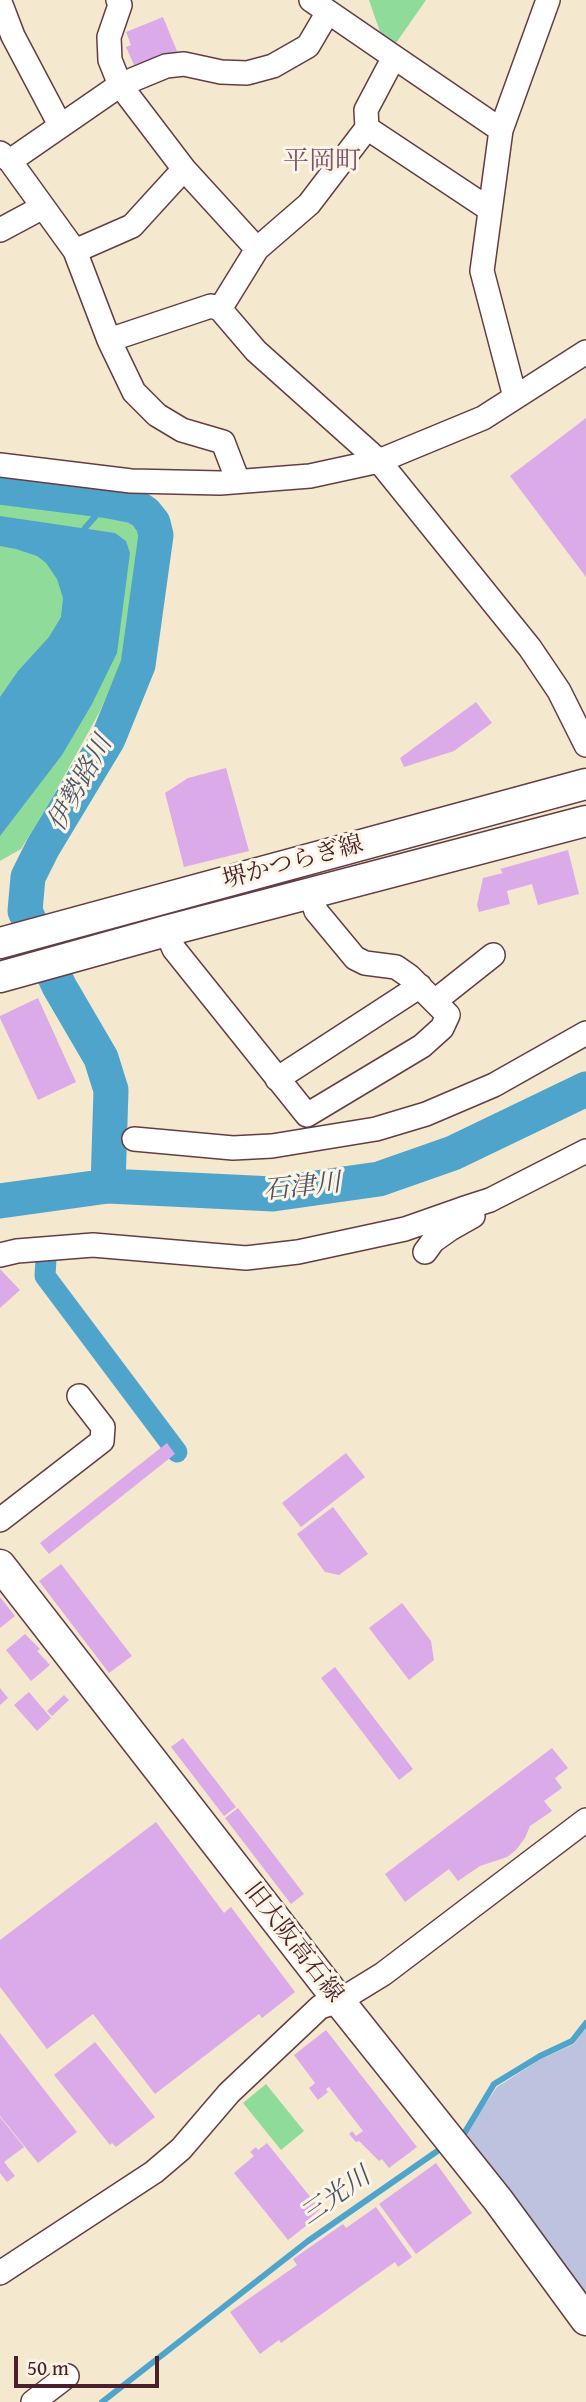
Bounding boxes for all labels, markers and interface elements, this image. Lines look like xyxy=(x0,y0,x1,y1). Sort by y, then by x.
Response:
district label: 平岡町 xyxy=(283,146,361,178)
water label: 伊勢路川 xyxy=(42,731,120,837)
street label: 堺かつらぎ線 xyxy=(220,830,366,896)
water label: 石津川 xyxy=(262,1168,342,1208)
street label: 旧大阪高石線 xyxy=(237,1877,349,2009)
water label: 三光川 xyxy=(295,2162,377,2232)
scale bar xyxy=(18,2342,163,2386)
text: 50 m xyxy=(27,2352,69,2383)

